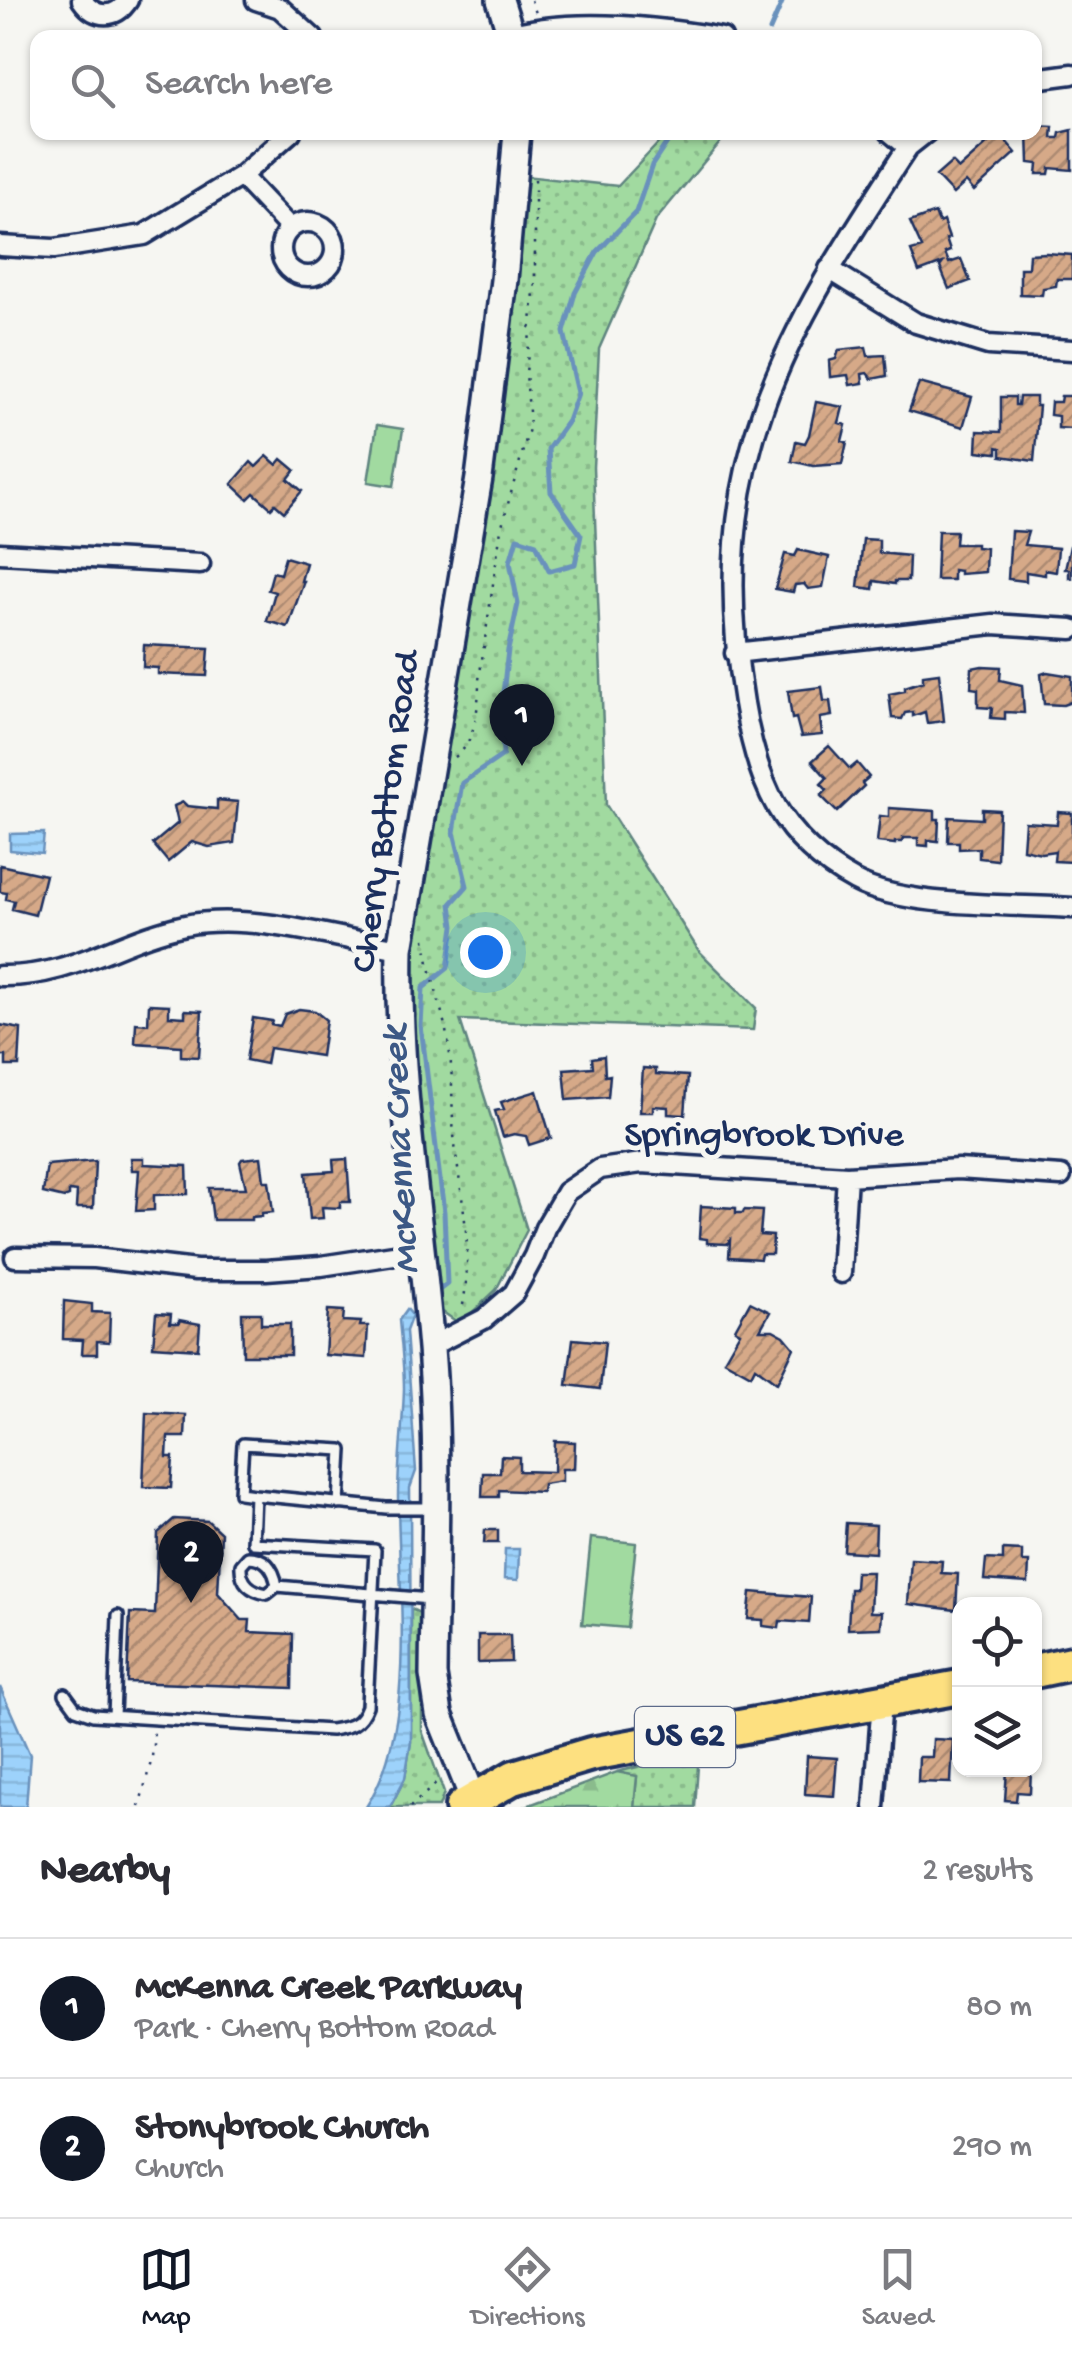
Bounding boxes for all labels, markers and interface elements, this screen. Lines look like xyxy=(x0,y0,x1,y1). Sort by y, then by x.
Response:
search box xyxy=(30,30,1042,140)
icon: search xyxy=(65,58,120,113)
text: Search here xyxy=(145,63,332,107)
street label: Cherry Bottom Road xyxy=(344,646,433,976)
pin: 1 xyxy=(490,684,554,766)
your location xyxy=(460,927,511,978)
water label: McKenna Creek xyxy=(373,1020,433,1275)
street label: Springbrook Drive xyxy=(624,1115,904,1159)
pin: 2 xyxy=(158,1520,224,1603)
map controls xyxy=(952,1597,1042,1777)
button: locate xyxy=(952,1597,1042,1687)
button: layers xyxy=(952,1687,1042,1777)
road number: US 62 xyxy=(635,1707,735,1767)
text: Nearby xyxy=(40,1848,170,1897)
text: 2 results xyxy=(922,1853,1032,1891)
text: McKenna Creek Parkway xyxy=(135,1967,522,2011)
text: 1 xyxy=(66,1989,79,2027)
text: 80 m xyxy=(966,1989,1032,2027)
text: Park · Cherry Bottom Road xyxy=(135,2011,494,2049)
text: Stonybrook Church xyxy=(135,2107,429,2151)
text: 2 xyxy=(65,2129,80,2167)
text: 290 m xyxy=(952,2129,1032,2167)
text: Church xyxy=(135,2151,224,2189)
tab: Map xyxy=(139,2242,194,2335)
tab: Directions xyxy=(471,2242,585,2335)
tab: Saved xyxy=(862,2242,933,2335)

